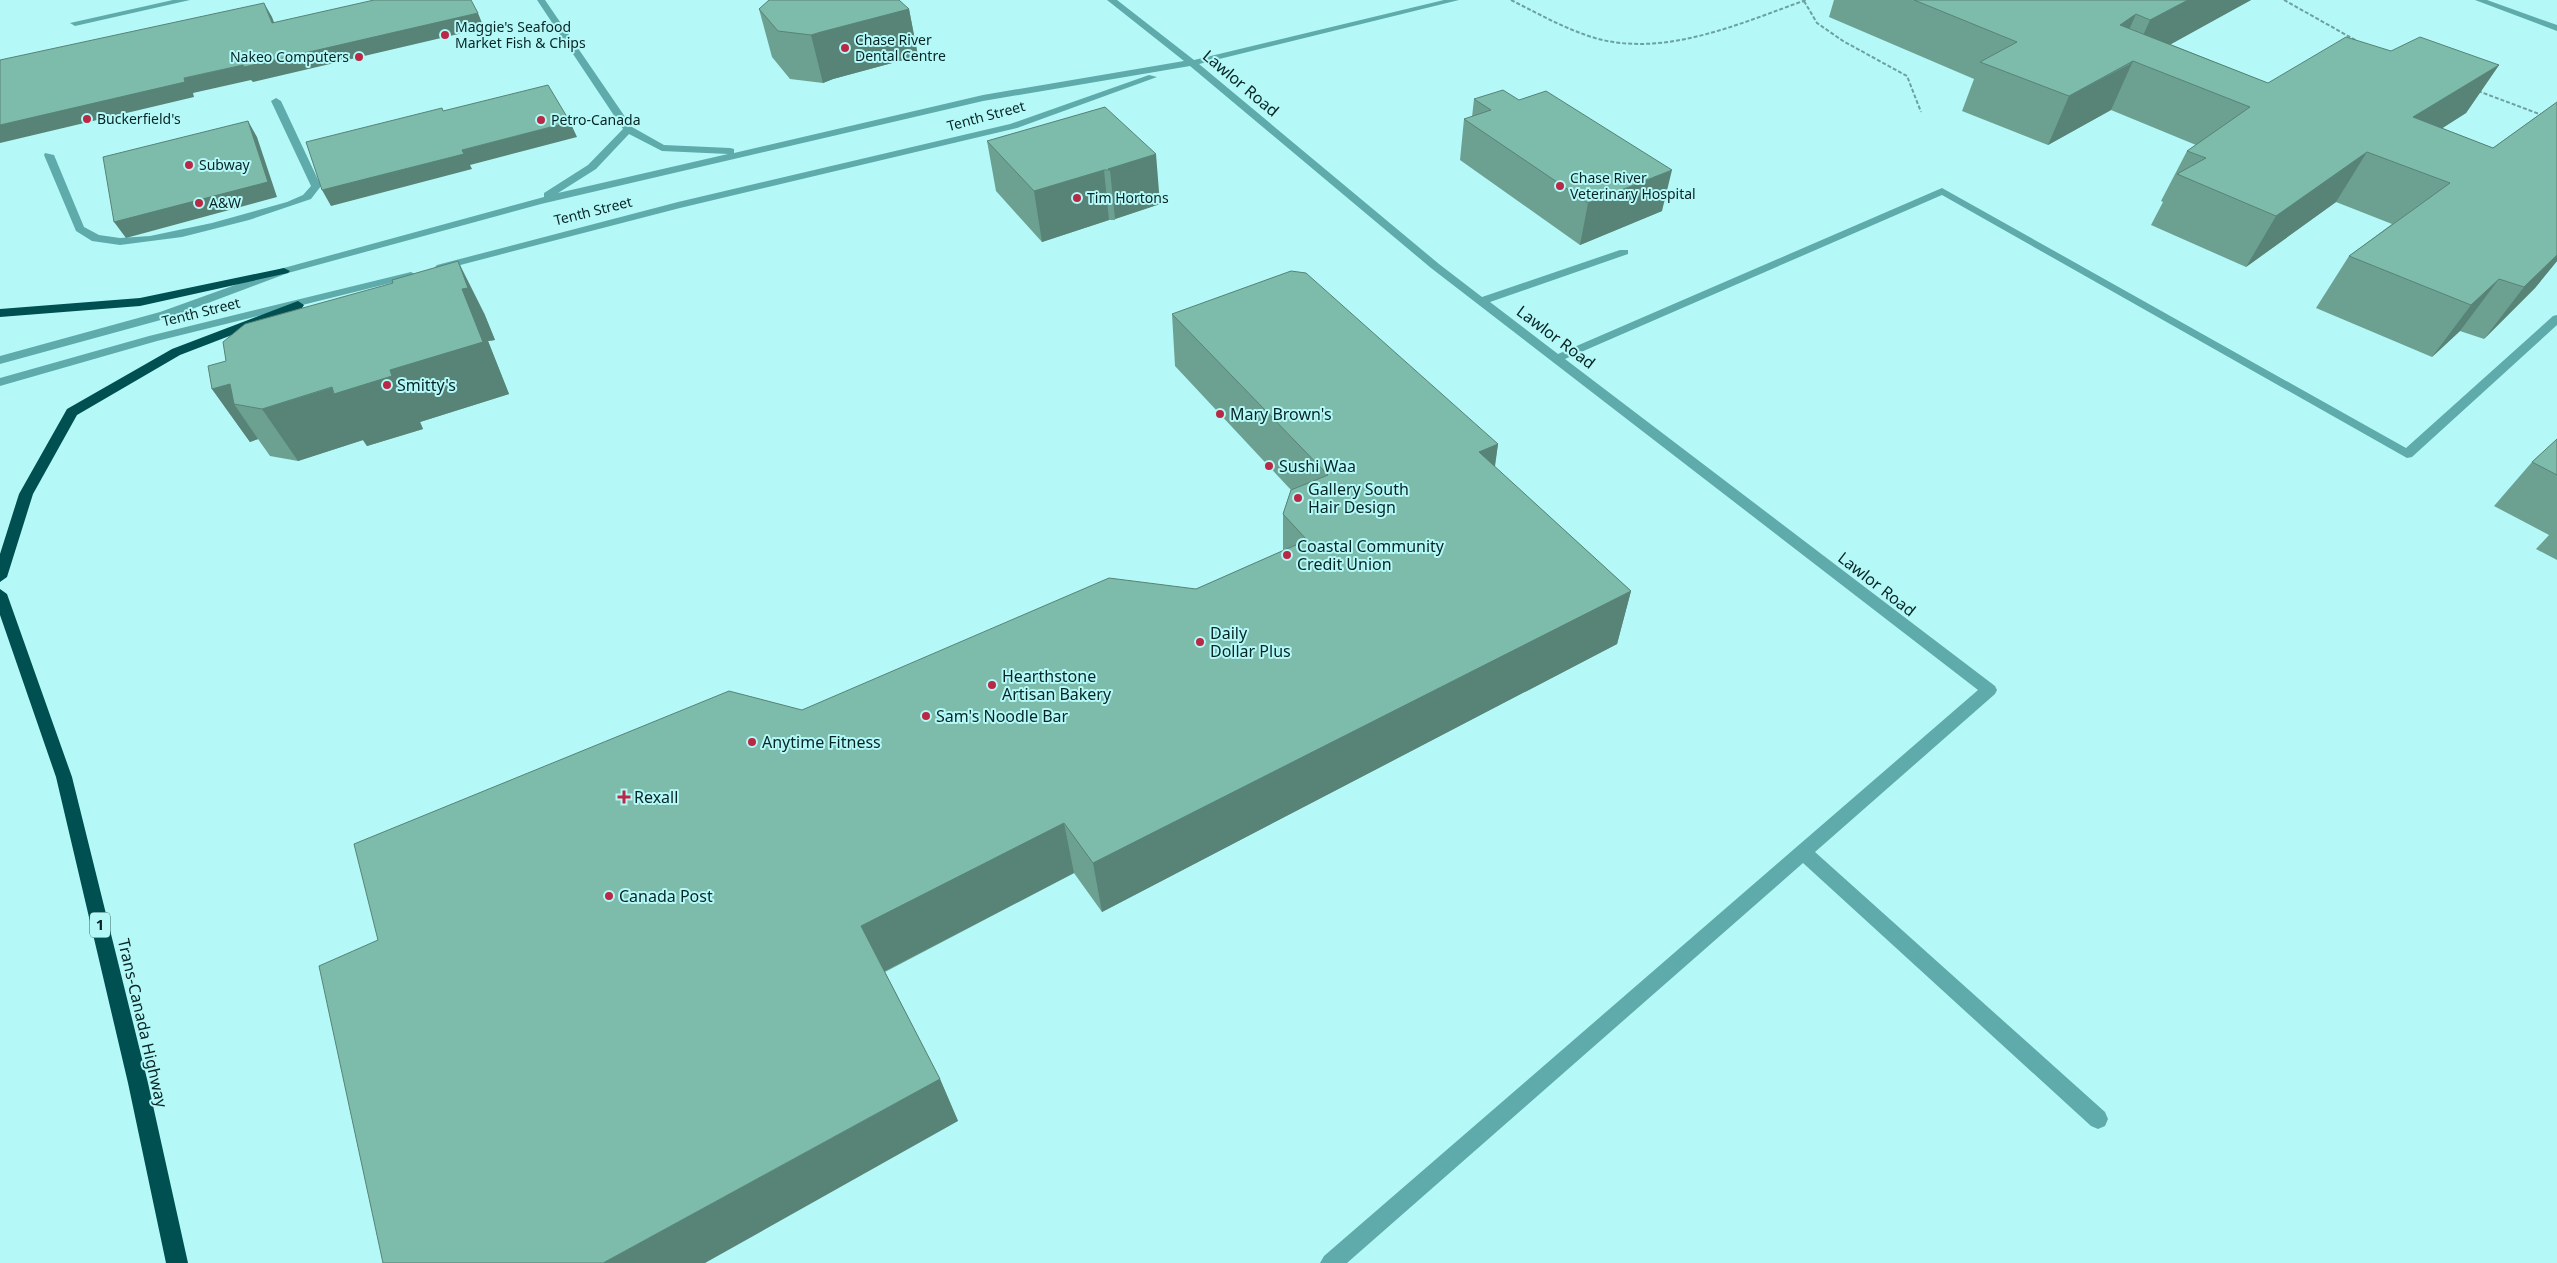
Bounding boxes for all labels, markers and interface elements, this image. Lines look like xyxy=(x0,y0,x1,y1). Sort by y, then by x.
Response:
place label: Maggie's Seafood Market Fish & Chips xyxy=(455,17,586,52)
marker: Maggie's Seafood Market Fish & Chips xyxy=(439,29,451,41)
place label: Chase River Dental Centre xyxy=(855,30,946,65)
marker: Chase River Dental Centre xyxy=(839,42,851,54)
street label: Lawlor Road xyxy=(1198,45,1284,121)
place label: Nakeo Computers xyxy=(230,47,349,66)
marker: Nakeo Computers xyxy=(353,51,365,63)
street label: Tenth Street xyxy=(945,96,1027,135)
place label: Buckerfield's xyxy=(97,109,181,128)
place label: Petro-Canada xyxy=(551,110,641,129)
marker: Buckerfield's xyxy=(81,113,93,125)
marker: Petro-Canada xyxy=(535,114,547,126)
place label: Subway xyxy=(199,155,251,174)
marker: Subway xyxy=(183,159,195,171)
place label: Chase River Veterinary Hospital xyxy=(1570,168,1696,203)
marker: Chase River Veterinary Hospital xyxy=(1554,180,1566,192)
place label: Tim Hortons xyxy=(1087,188,1169,207)
street label: Tenth Street xyxy=(552,192,634,229)
marker: Tim Hortons xyxy=(1071,192,1083,204)
place label: A&W xyxy=(209,193,241,212)
marker: A&W xyxy=(193,197,205,209)
street label: Tenth Street xyxy=(160,293,242,330)
street label: Lawlor Road xyxy=(1512,300,1600,374)
place label: Smitty's xyxy=(397,374,456,396)
marker: Smitty's xyxy=(381,379,393,391)
place label: Mary Brown's xyxy=(1230,403,1332,425)
marker: Mary Brown's xyxy=(1214,408,1226,420)
place label: Sushi Waa xyxy=(1279,455,1356,477)
marker: Sushi Waa xyxy=(1263,460,1275,472)
place label: Gallery South Hair Design xyxy=(1308,478,1409,518)
marker: Gallery South Hair Design xyxy=(1292,492,1304,504)
place label: Coastal Community Credit Union xyxy=(1297,535,1445,575)
street label: Lawlor Road xyxy=(1834,547,1920,621)
marker: Coastal Community Credit Union xyxy=(1281,549,1293,561)
place label: Daily Dollar Plus xyxy=(1210,622,1291,662)
marker: Daily Dollar Plus xyxy=(1194,636,1206,648)
place label: Hearthstone Artisan Bakery xyxy=(1002,665,1112,705)
marker: Hearthstone Artisan Bakery xyxy=(986,679,998,691)
place label: Sam's Noodle Bar xyxy=(936,705,1069,727)
marker: Sam's Noodle Bar xyxy=(920,710,932,722)
place label: Anytime Fitness xyxy=(762,731,881,753)
marker: Anytime Fitness xyxy=(746,736,758,748)
place label: Rexall xyxy=(634,786,678,808)
marker: Rexall xyxy=(618,791,630,803)
place label: Canada Post xyxy=(619,885,713,907)
marker: Canada Post xyxy=(603,890,615,902)
road number: 1 xyxy=(90,912,110,938)
street label: Trans-Canada Highway xyxy=(113,937,173,1110)

